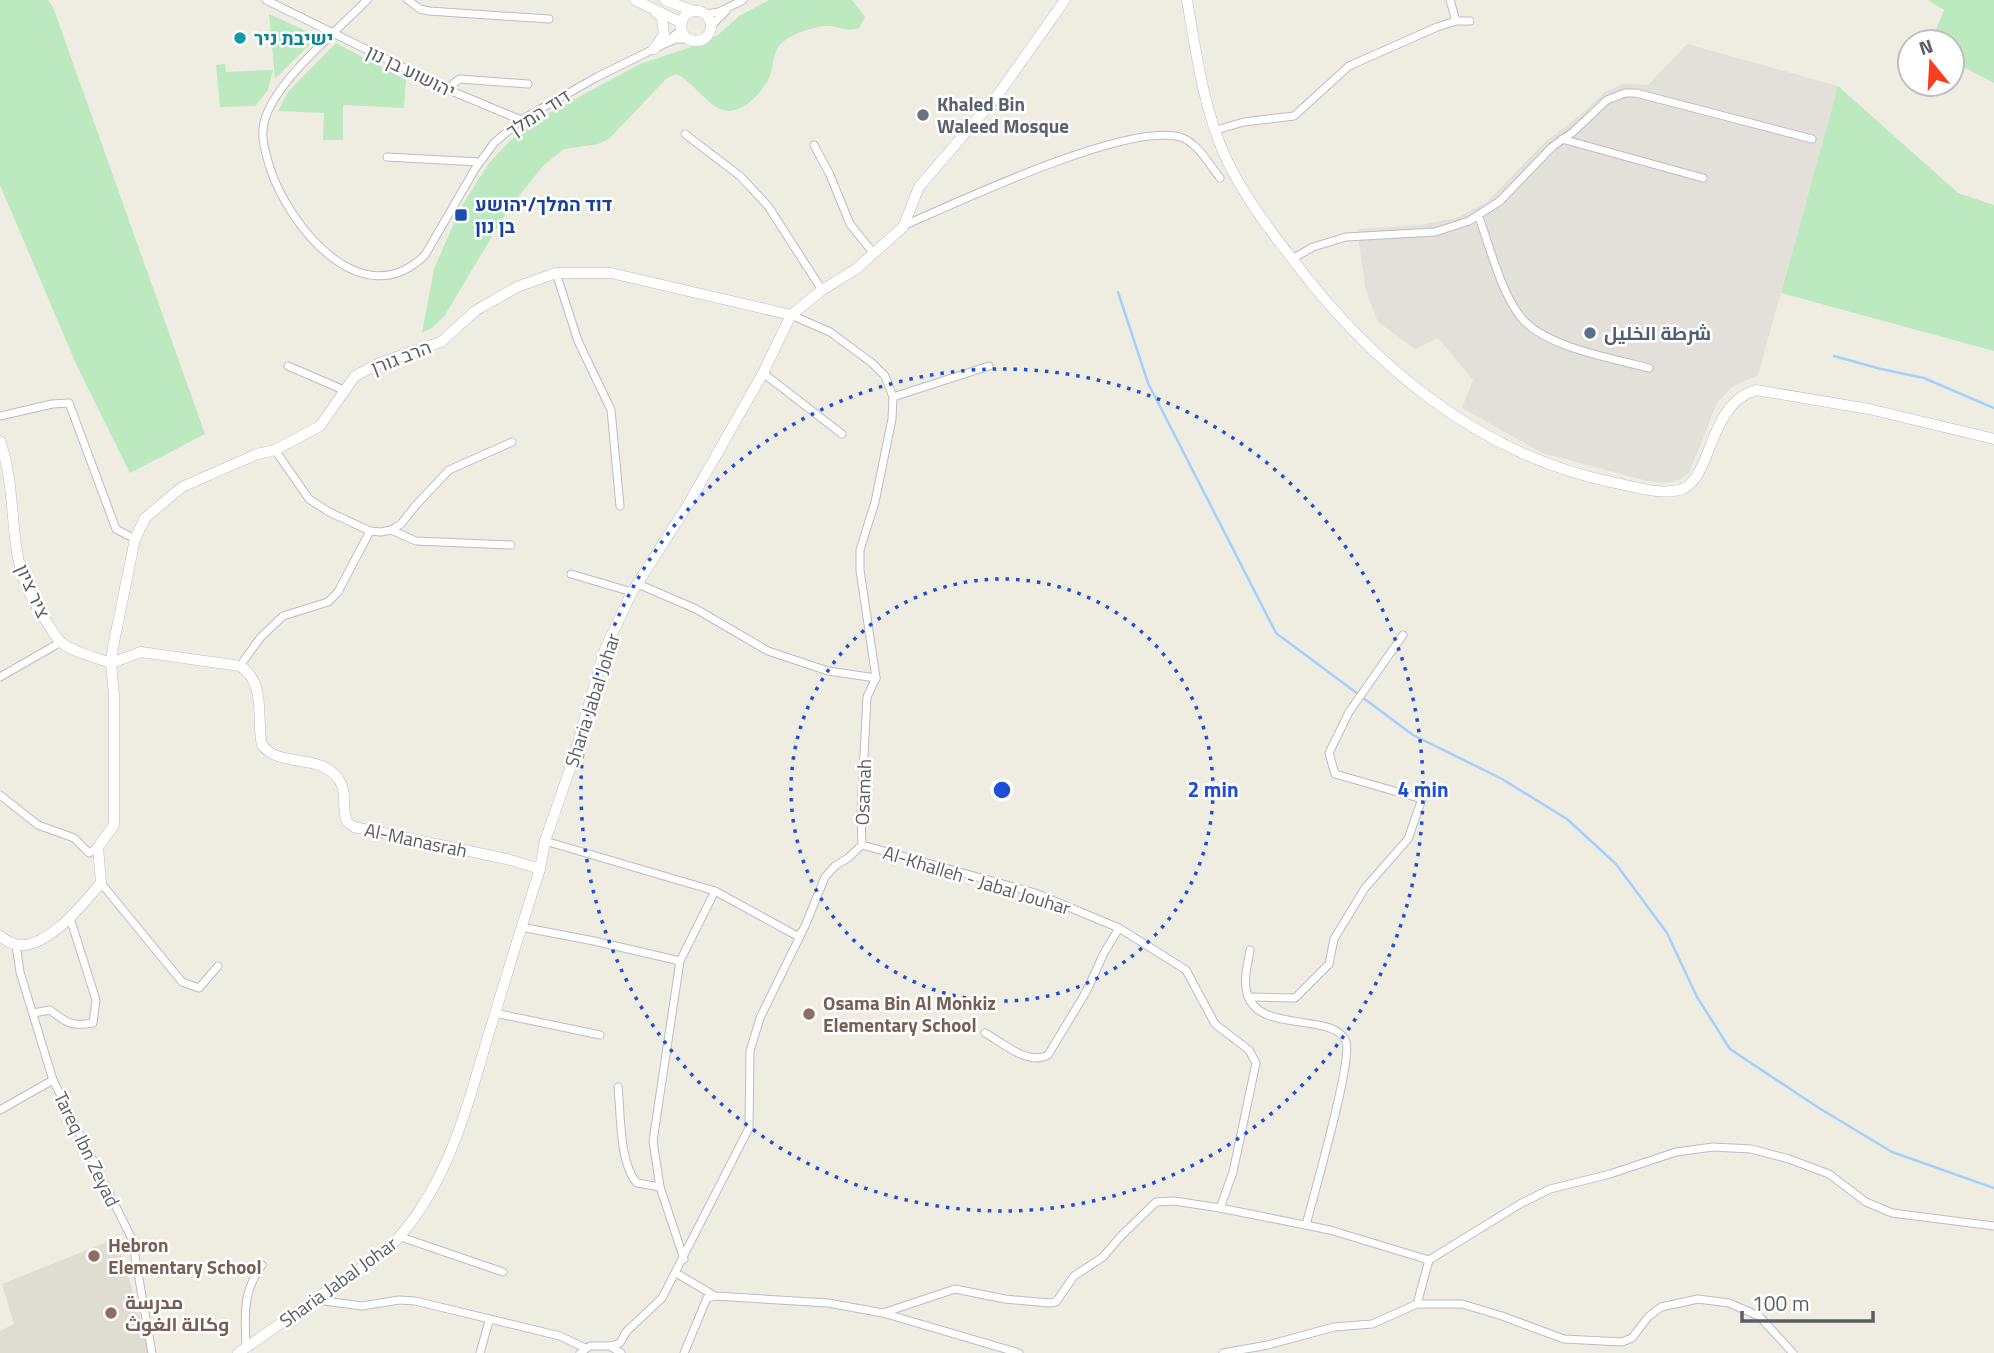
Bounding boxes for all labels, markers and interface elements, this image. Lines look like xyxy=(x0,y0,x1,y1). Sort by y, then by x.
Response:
place label: ישיבת ניר xyxy=(254,23,333,52)
north arrow xyxy=(1896,28,1966,98)
marker: ישיבת ניר xyxy=(232,30,248,46)
text: N xyxy=(1915,31,1936,62)
street label: יהושוע בן נון xyxy=(362,36,461,105)
street label: דוד המלך xyxy=(500,81,576,144)
place label: Khaled Bin Waleed Mosque xyxy=(937,89,1069,140)
marker: Khaled Bin Waleed Mosque xyxy=(915,107,931,123)
place label: דוד המלך/יהושע בן נון xyxy=(475,189,613,240)
marker: דוד המלך/יהושע בן נון xyxy=(453,207,469,223)
place label: شرطة الخليل xyxy=(1604,318,1711,347)
marker: شرطة الخليل xyxy=(1582,325,1598,341)
street label: הרב גורן xyxy=(366,332,435,381)
street label: ציר ציון xyxy=(9,559,58,623)
street label: Sharia Jabal Johar xyxy=(556,629,627,771)
street label: Osamah xyxy=(847,758,878,826)
text: 2 min xyxy=(1187,773,1239,805)
text: 4 min xyxy=(1397,773,1449,805)
centre of rings xyxy=(990,778,1014,802)
street label: Al-Manasrah xyxy=(362,814,470,865)
street label: Al-Khalleh - Jabal Jouhar xyxy=(880,837,1075,922)
place label: Osama Bin Al Monkiz Elementary School xyxy=(823,988,996,1039)
marker: Osama Bin Al Monkiz Elementary School xyxy=(801,1006,817,1022)
street label: Tareq Ibn Zeyad xyxy=(47,1086,128,1211)
street label: Sharia Jabal Johar xyxy=(273,1229,403,1334)
place label: Hebron Elementary School xyxy=(108,1230,262,1281)
marker: Hebron Elementary School xyxy=(86,1248,102,1264)
scale bar xyxy=(1742,1280,1873,1324)
place label: مدرسة وكالة الغوث xyxy=(125,1287,229,1338)
text: 100 m xyxy=(1752,1287,1809,1319)
marker: مدرسة وكالة الغوث xyxy=(103,1305,119,1321)

